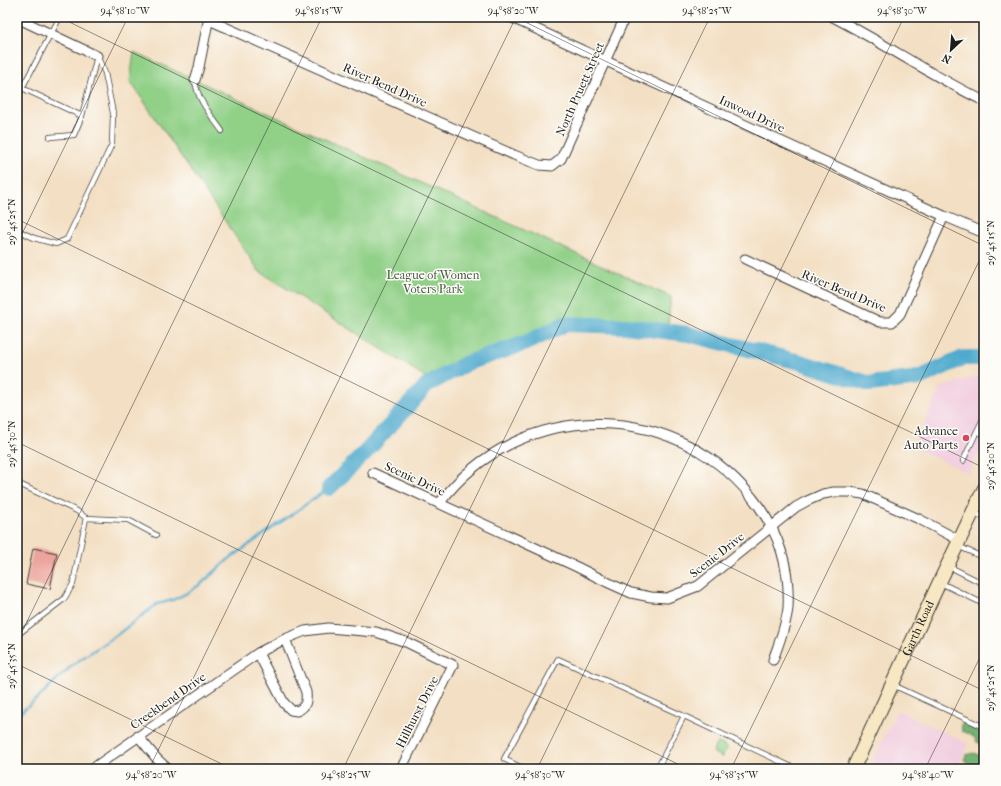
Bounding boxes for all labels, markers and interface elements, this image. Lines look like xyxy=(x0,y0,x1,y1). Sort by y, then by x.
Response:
text: 94°58'10"W xyxy=(101,5,151,17)
text: 94°58'15"W xyxy=(295,5,344,17)
text: 94°58'20"W xyxy=(488,5,539,17)
text: 94°58'25"W xyxy=(682,5,733,17)
text: 94°58'30"W xyxy=(877,5,928,17)
north arrow xyxy=(931,30,971,70)
street label: North Pruett Street xyxy=(553,39,607,138)
text: N xyxy=(940,51,953,66)
street label: River Bend Drive xyxy=(341,60,429,110)
street label: Inwood Drive xyxy=(717,93,787,135)
text: 29°45'25"N xyxy=(6,198,18,246)
text: 29°45'15"N xyxy=(985,220,997,266)
street label: River Bend Drive xyxy=(800,267,888,315)
park label: League of Women Voters Park xyxy=(387,268,480,296)
text: 29°45'30"N xyxy=(6,420,18,468)
place label: Advance Auto Parts xyxy=(903,424,959,452)
marker: Advance Auto Parts xyxy=(961,433,971,443)
text: 29°45'20"N xyxy=(985,441,997,490)
street label: Scenic Drive xyxy=(383,459,447,499)
street label: Scenic Drive xyxy=(687,529,747,581)
street label: Garth Road xyxy=(899,598,937,658)
text: 29°45'35"N xyxy=(6,643,18,689)
text: 29°45'25"N xyxy=(985,664,997,712)
street label: Creekbend Drive xyxy=(128,670,208,732)
street label: Hillhurst Drive xyxy=(393,674,441,750)
text: 94°58'20"W xyxy=(126,769,177,781)
text: 94°58'25"W xyxy=(321,769,372,781)
text: 94°58'30"W xyxy=(515,769,566,781)
text: 94°58'35"W xyxy=(710,769,759,781)
text: 94°58'40"W xyxy=(902,769,955,781)

